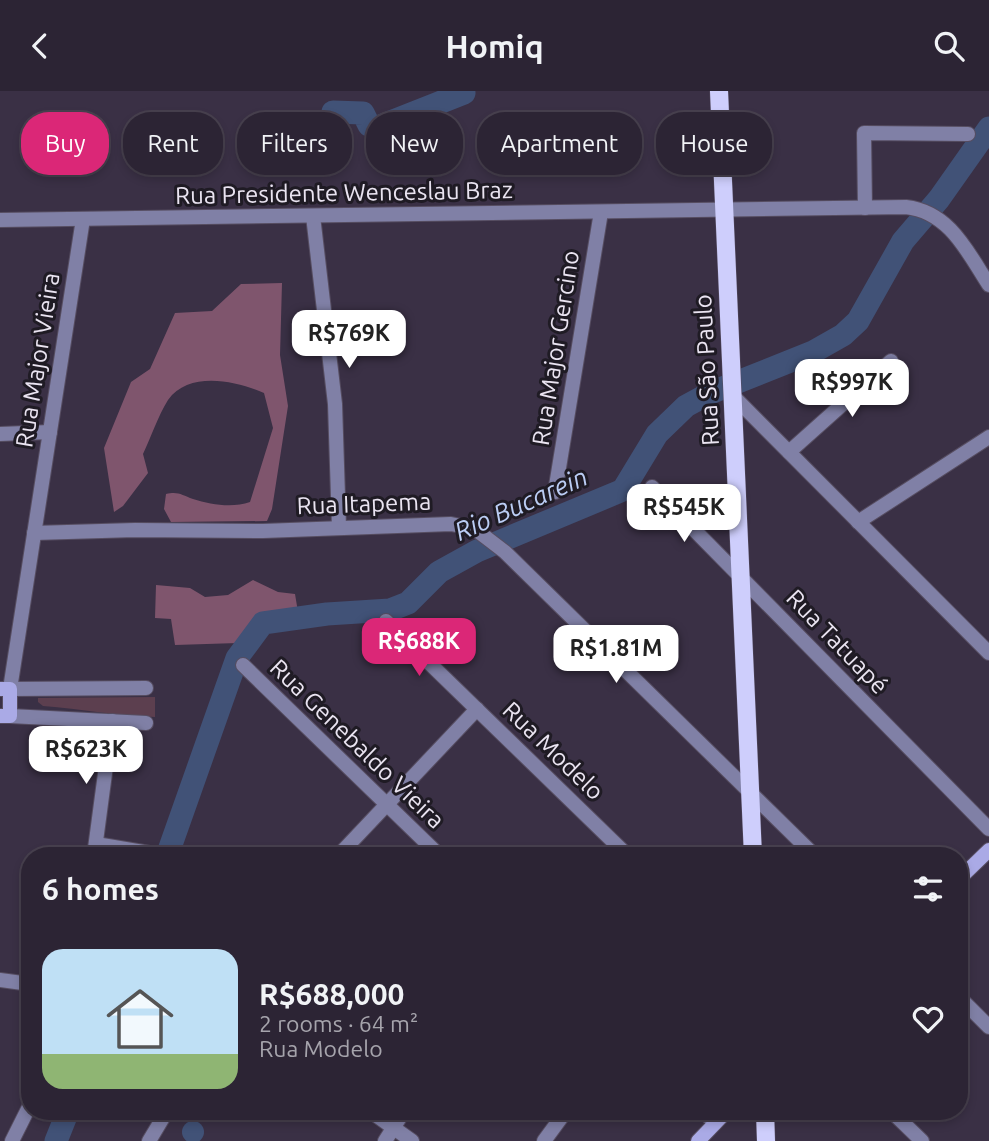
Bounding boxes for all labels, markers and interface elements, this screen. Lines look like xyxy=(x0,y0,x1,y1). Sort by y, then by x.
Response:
icon: back xyxy=(21,27,59,65)
icon: search xyxy=(930,27,968,65)
text: Homiq xyxy=(445,28,544,64)
chip: Buy xyxy=(21,112,109,175)
chip: Rent xyxy=(123,112,223,175)
chip: Filters xyxy=(237,112,352,175)
chip: New xyxy=(366,112,463,175)
chip: Apartment xyxy=(477,112,642,175)
chip: House xyxy=(656,112,772,175)
street label: Rua Presidente Wenceslau Braz xyxy=(175,176,513,209)
street label: Rua Major Gercino xyxy=(527,248,584,447)
street label: Rua Major Vieira xyxy=(10,271,65,449)
street label: Rua São Paulo xyxy=(689,294,724,446)
pin: R$769K xyxy=(292,310,406,370)
text: R$769K xyxy=(308,320,390,345)
pin: R$997K xyxy=(795,359,909,419)
text: R$997K xyxy=(811,369,893,394)
water label: Rio Bucarein xyxy=(450,461,592,546)
pin: R$545K xyxy=(627,484,741,544)
street label: Rua Itapema xyxy=(296,488,432,519)
text: R$545K xyxy=(643,494,725,519)
street label: Rua Tatuapé xyxy=(781,584,894,699)
pin: R$688K xyxy=(362,619,476,678)
pin: R$1.81M xyxy=(551,625,681,685)
text: R$688K xyxy=(378,628,460,653)
text: R$1.81M xyxy=(569,635,663,660)
street label: Rua Genebaldo Vieira xyxy=(265,654,450,834)
street label: Rua Modelo xyxy=(498,696,609,805)
pin: R$623K xyxy=(29,727,143,786)
text: R$623K xyxy=(45,736,127,761)
icon: filters xyxy=(909,870,947,908)
text: 6 homes xyxy=(42,872,159,906)
icon: home xyxy=(98,977,182,1061)
text: R$688,000 xyxy=(259,977,405,1011)
icon: heart xyxy=(909,1000,947,1038)
text: 2 rooms · 64 m² xyxy=(259,1011,418,1036)
text: Rua Modelo xyxy=(259,1036,383,1061)

